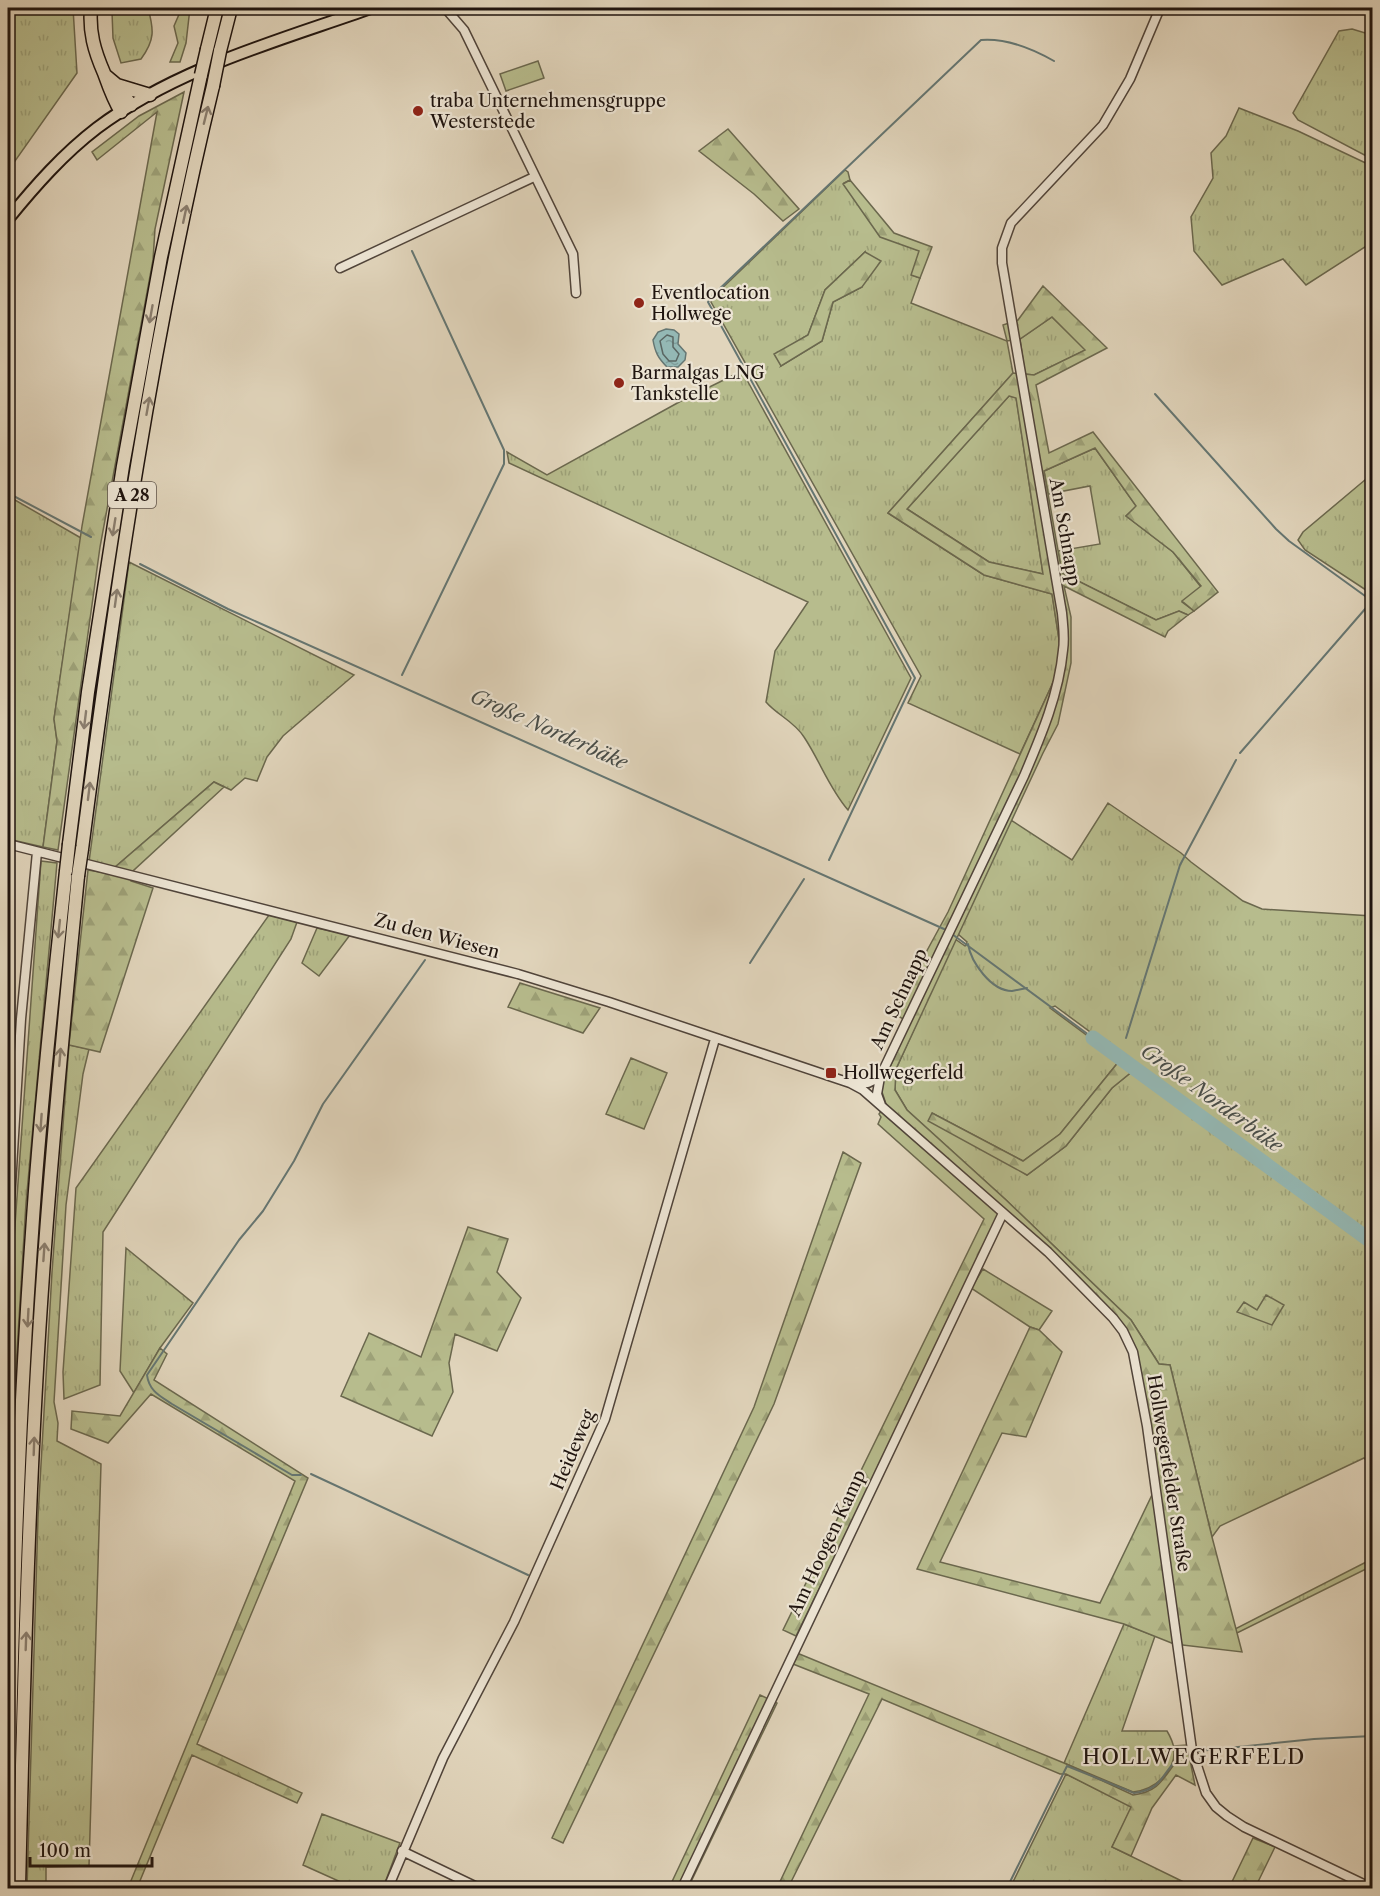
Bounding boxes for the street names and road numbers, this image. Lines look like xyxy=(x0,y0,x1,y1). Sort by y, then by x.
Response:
street label: Am Schnapp xyxy=(1044,475,1085,588)
road number: A 28 xyxy=(108,482,156,508)
street label: Zu den Wiesen xyxy=(372,909,502,963)
street label: Am Schnapp xyxy=(865,945,932,1054)
street label: Hollwegerfelder Straße xyxy=(1143,1373,1195,1573)
street label: Heideweg xyxy=(546,1406,600,1494)
street label: Am Hoogen Kamp xyxy=(783,1466,871,1621)

